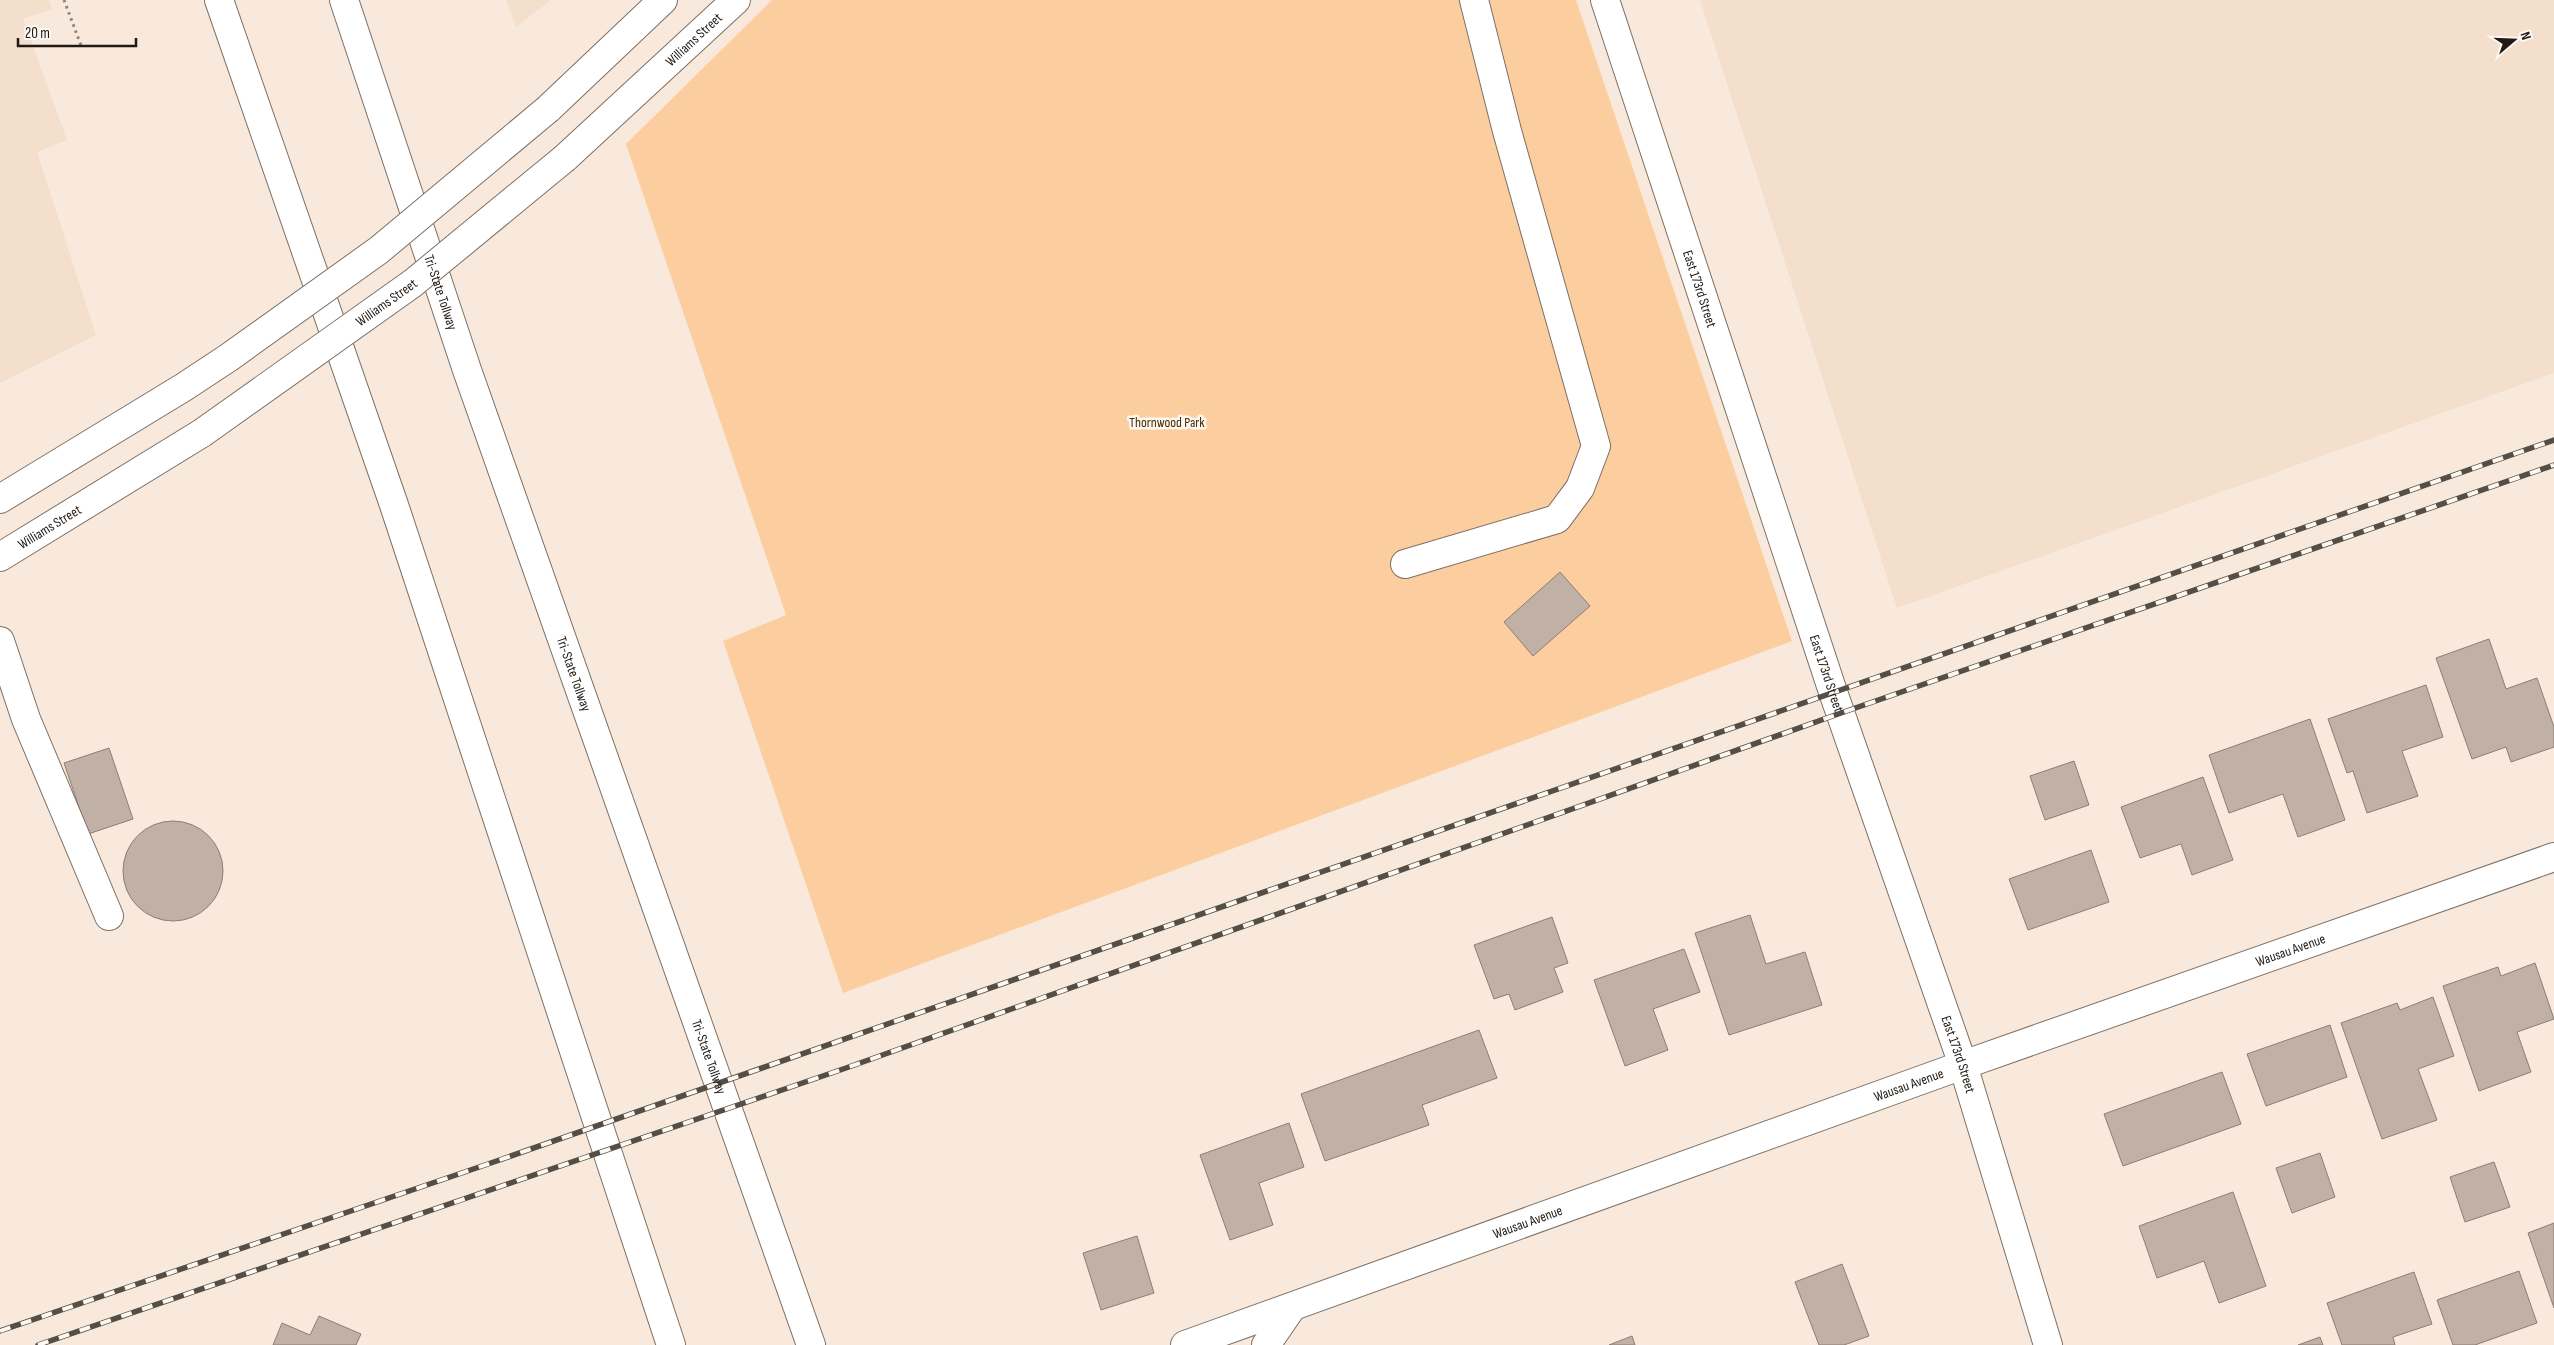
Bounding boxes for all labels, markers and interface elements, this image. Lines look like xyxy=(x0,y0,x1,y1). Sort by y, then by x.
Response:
street label: Williams Street xyxy=(662,9,726,70)
scale bar xyxy=(18,15,135,47)
north arrow xyxy=(2489,15,2539,65)
text: 20 m xyxy=(25,24,50,43)
text: N xyxy=(2517,30,2535,42)
street label: East 173rd Street xyxy=(1679,248,1720,330)
street label: Tri-State Tollway xyxy=(420,253,461,333)
street label: Williams Street xyxy=(353,275,421,330)
park label: Thornwood Park xyxy=(1129,414,1205,431)
street label: Williams Street xyxy=(15,501,84,553)
street label: East 173rd Street xyxy=(1806,633,1847,714)
street label: Tri-State Tollway xyxy=(553,634,595,714)
street label: Wausau Avenue xyxy=(2253,930,2328,970)
street label: East 173rd Street xyxy=(1937,1013,1979,1095)
street label: Tri-State Tollway xyxy=(688,1017,730,1097)
street label: Wausau Avenue xyxy=(1872,1065,1946,1105)
street label: Wausau Avenue xyxy=(1491,1202,1565,1243)

